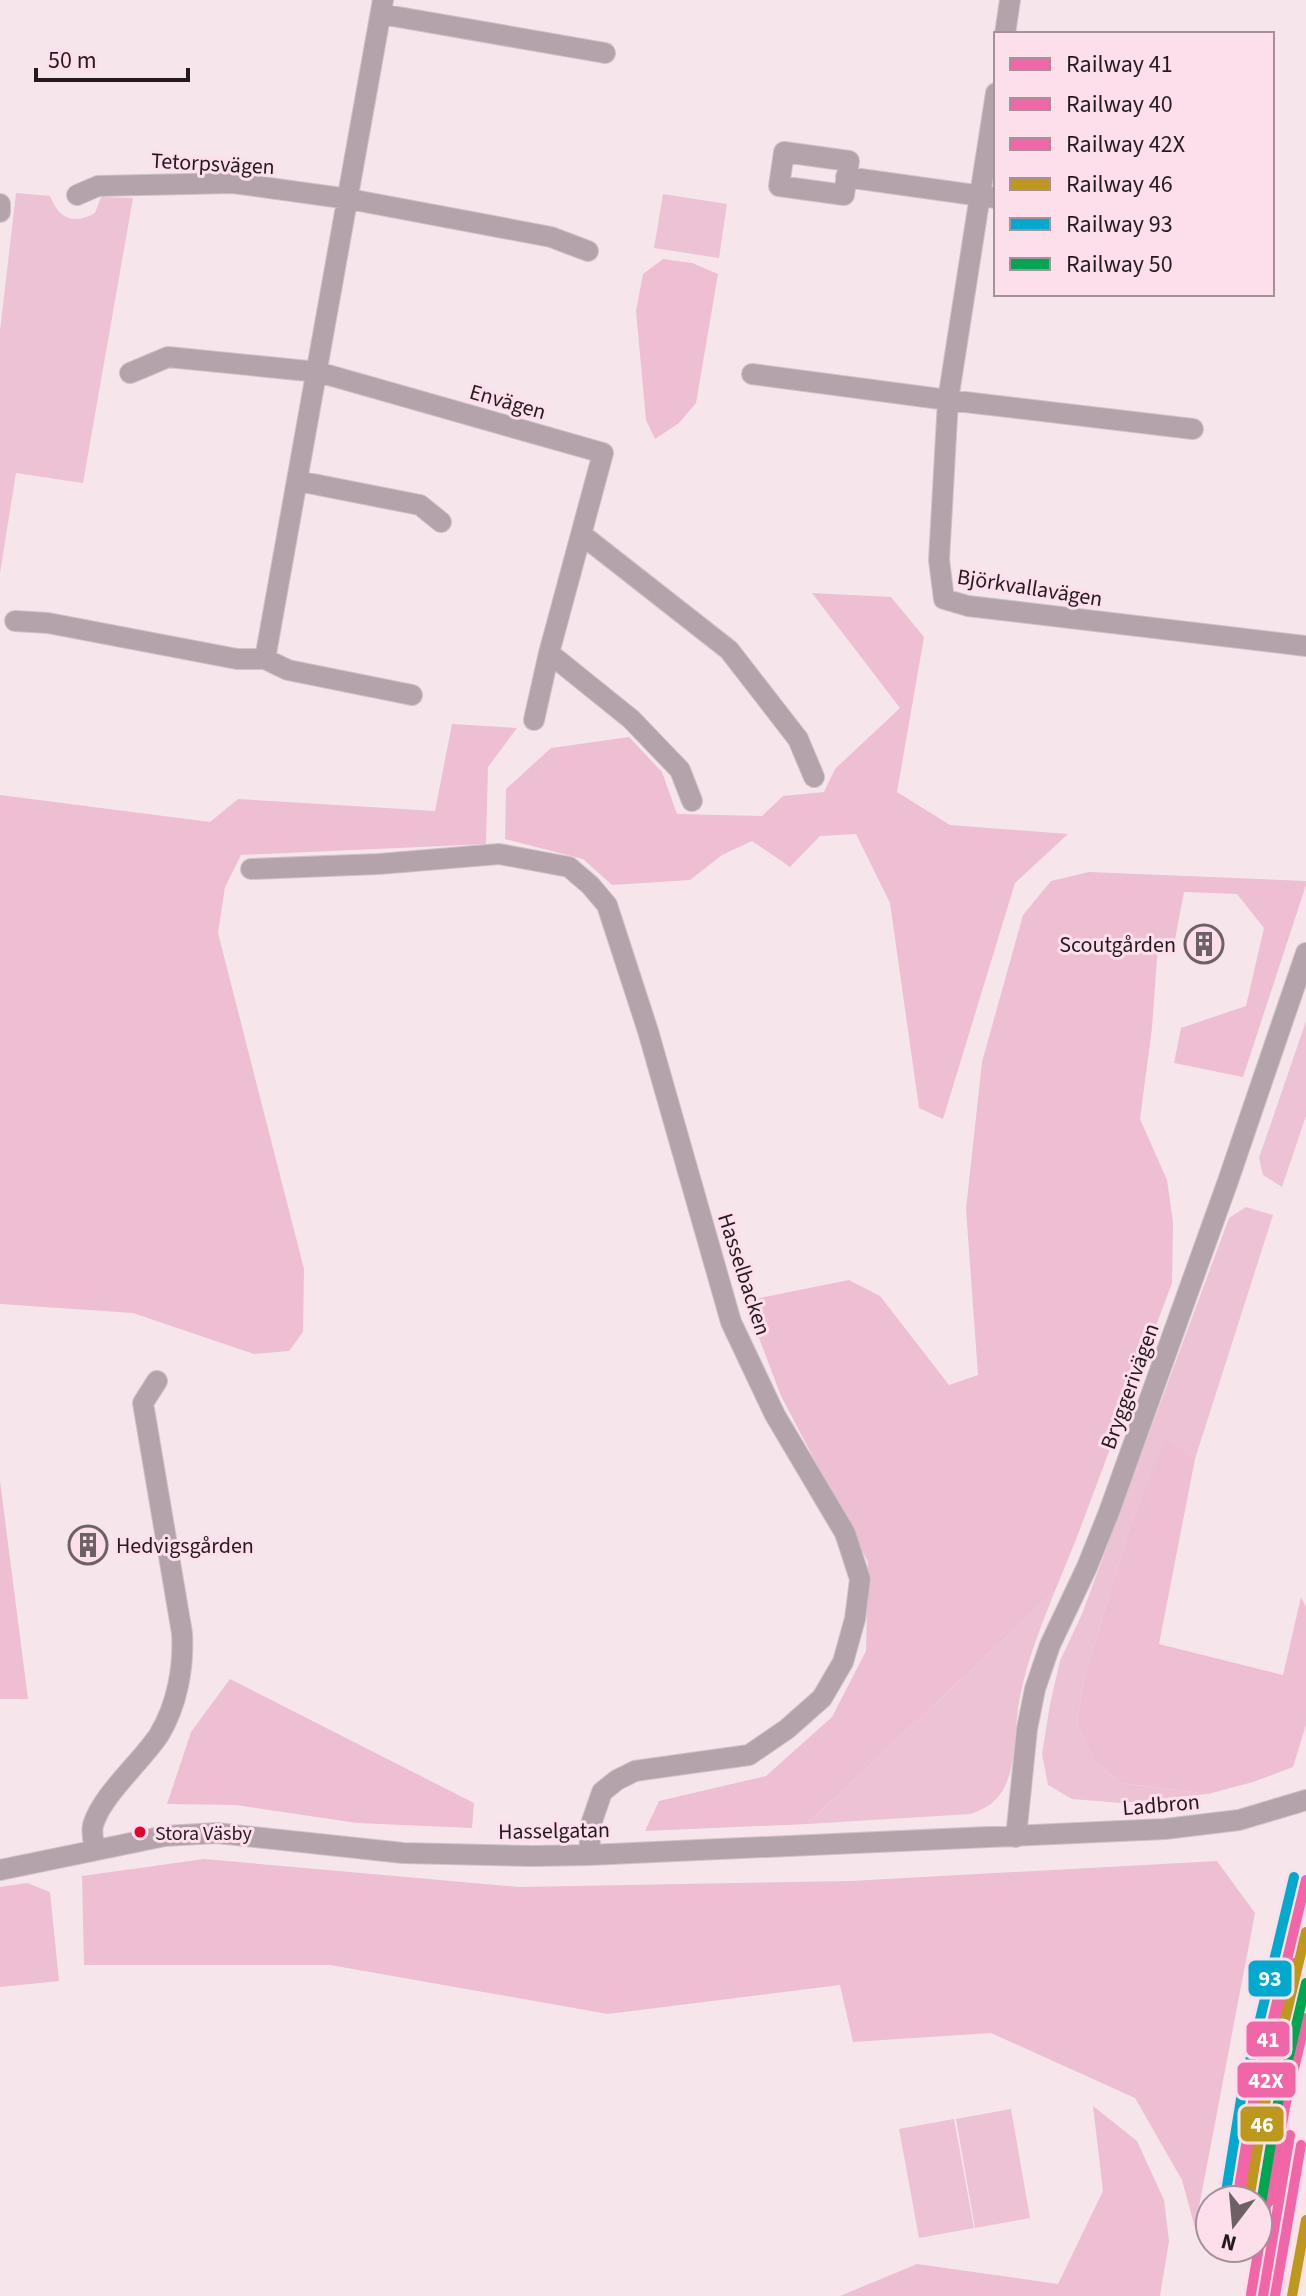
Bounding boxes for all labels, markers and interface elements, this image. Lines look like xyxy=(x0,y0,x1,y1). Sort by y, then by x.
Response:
scale bar xyxy=(36,32,188,82)
legend xyxy=(994,32,1274,296)
text: 50 m xyxy=(48,43,97,78)
text: Railway 41 xyxy=(1066,47,1173,82)
text: Railway 40 xyxy=(1066,87,1173,122)
text: Railway 42X xyxy=(1066,127,1185,162)
street label: Tetorpsvägen xyxy=(150,145,276,183)
text: Railway 46 xyxy=(1066,167,1173,202)
text: Railway 93 xyxy=(1066,207,1173,242)
text: Railway 50 xyxy=(1066,247,1173,282)
street label: Envägen xyxy=(466,376,550,428)
street label: Björkvallavägen xyxy=(955,561,1105,615)
building icon: Scoutgården xyxy=(1183,923,1225,965)
place label: Scoutgården xyxy=(1059,929,1176,961)
street label: Hasselbacken xyxy=(709,1209,779,1340)
street label: Bryggerivägen xyxy=(1092,1319,1168,1454)
building icon: Hedvigsgården xyxy=(67,1524,109,1566)
place label: Hedvigsgården xyxy=(116,1530,254,1562)
street label: Ladbron xyxy=(1121,1786,1201,1824)
street label: Hasselgatan xyxy=(498,1814,610,1848)
place label: Stora Väsby xyxy=(155,1820,252,1848)
marker: Stora Väsby xyxy=(132,1824,148,1840)
line badge: 93 xyxy=(1247,1959,1293,1998)
text: 93 xyxy=(1258,1963,1282,1995)
line badge: 41 xyxy=(1245,2020,1291,2058)
text: 41 xyxy=(1256,2024,1280,2056)
line badge: 42X xyxy=(1236,2061,1297,2099)
text: 42X xyxy=(1248,2065,1284,2097)
line badge: 46 xyxy=(1239,2105,1285,2143)
text: 46 xyxy=(1250,2109,1274,2141)
north arrow xyxy=(1194,2184,1274,2264)
text: N xyxy=(1217,2225,1240,2260)

